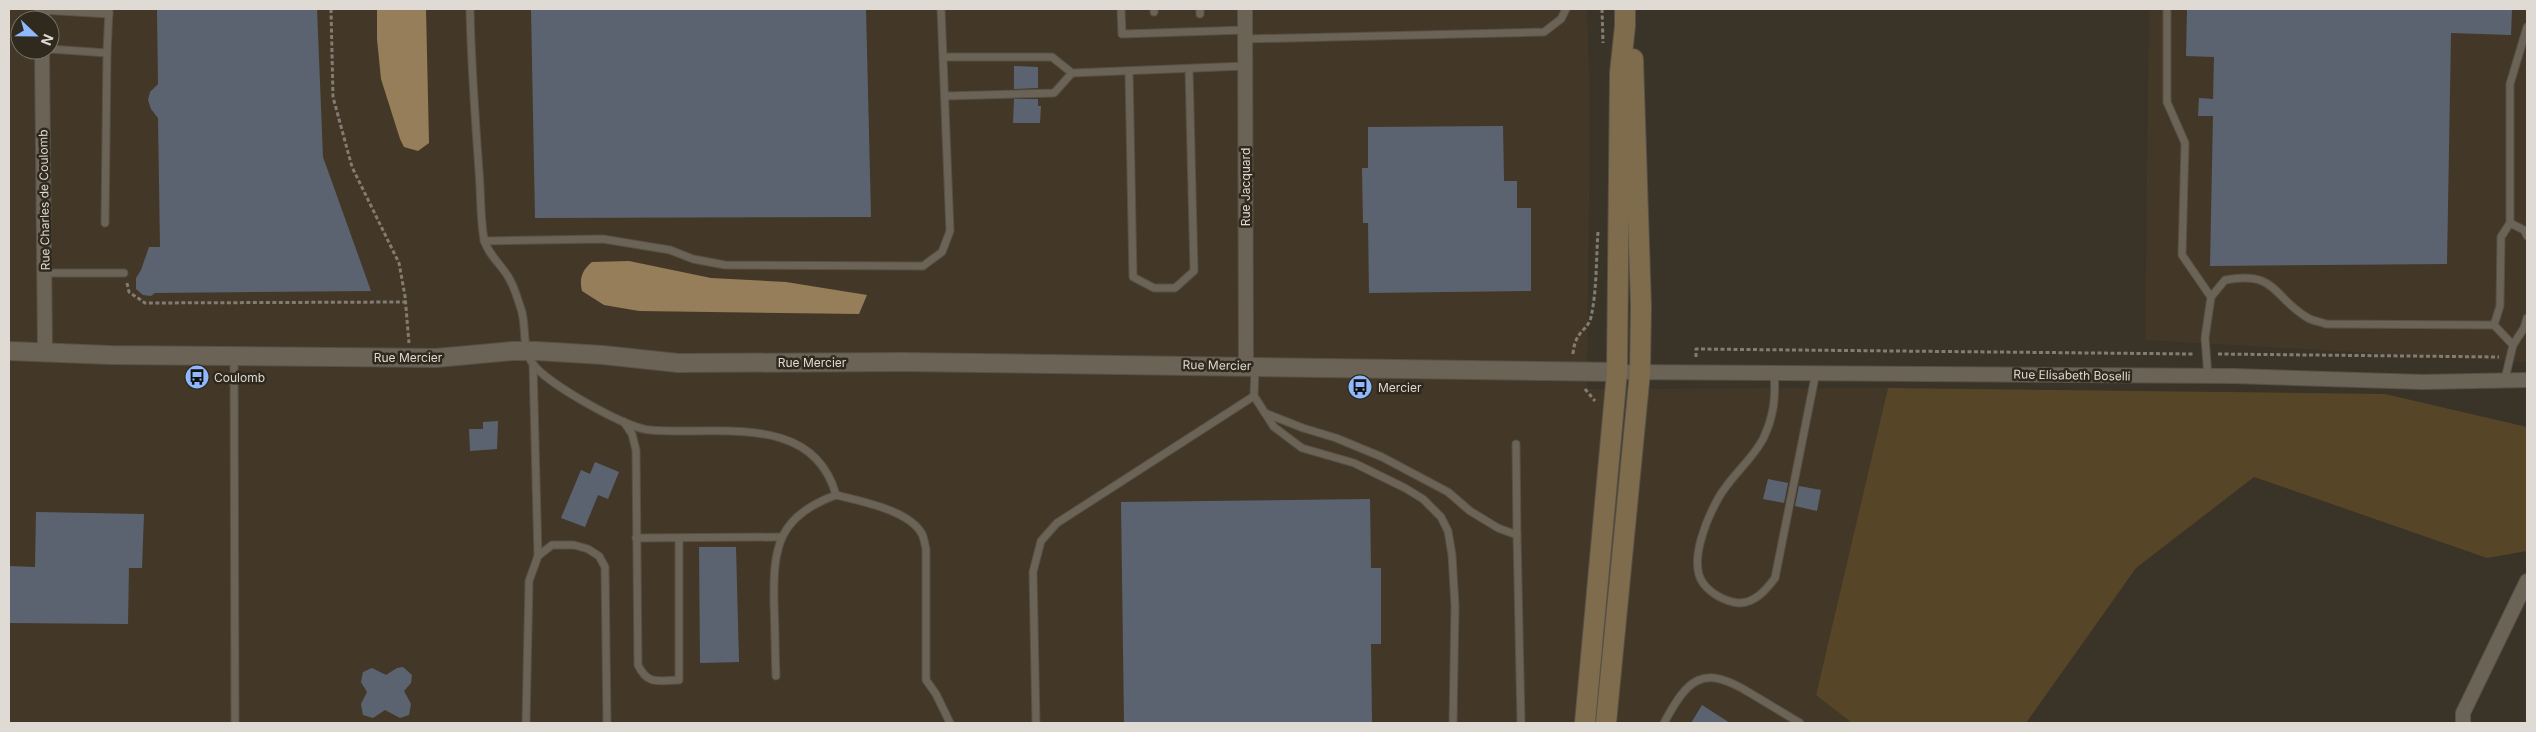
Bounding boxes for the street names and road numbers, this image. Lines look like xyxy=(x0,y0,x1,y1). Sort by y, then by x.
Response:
street label: Rue Charles de Coulomb xyxy=(35,129,53,271)
street label: Rue Jacquard xyxy=(1238,148,1253,226)
street label: Rue Mercier xyxy=(374,350,443,365)
street label: Rue Mercier xyxy=(778,355,847,370)
street label: Rue Mercier xyxy=(1183,357,1252,373)
street label: Rue Elisabeth Boselli xyxy=(2013,366,2131,384)

